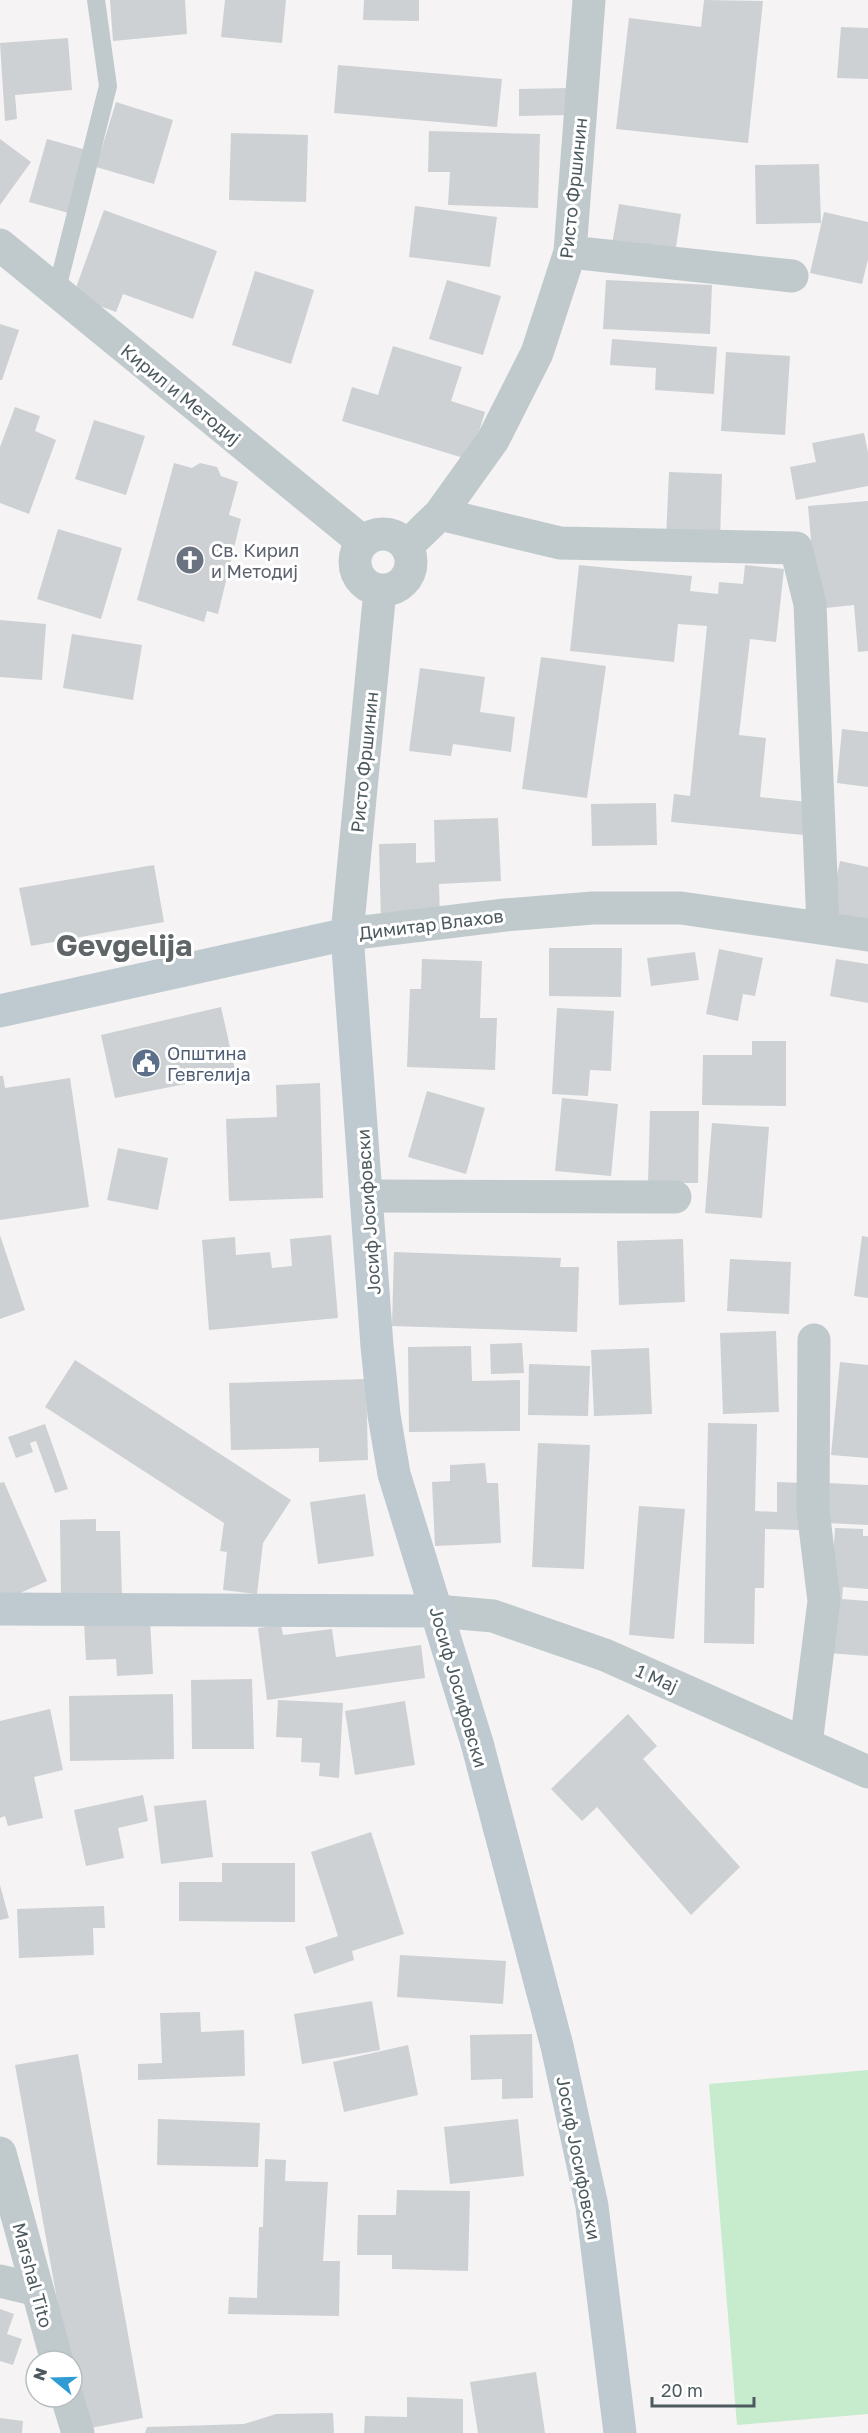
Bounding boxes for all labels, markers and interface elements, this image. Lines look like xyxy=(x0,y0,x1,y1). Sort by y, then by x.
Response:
street label: Ристо Фршинин xyxy=(555,116,591,260)
street label: Кирил и Методиј xyxy=(117,339,245,449)
place label: Св. Кирил и Методиј xyxy=(211,539,299,582)
church icon: Св. Кирил и Методиј xyxy=(174,544,206,576)
street label: Ристо Фршинин xyxy=(346,690,382,834)
street label: Димитар Влахов xyxy=(358,904,504,944)
district label: Gevgelija xyxy=(56,927,192,963)
place label: Општина Гевгелија xyxy=(167,1042,251,1085)
public building icon: Општина Гевгелија xyxy=(130,1047,162,1079)
street label: Јосиф Јосифовски xyxy=(351,1128,385,1296)
street label: Јосиф Јосифовски xyxy=(425,1604,493,1770)
street label: 1 Мај xyxy=(633,1659,681,1697)
street label: Јосиф Јосифовски xyxy=(552,2074,606,2242)
street label: Marshal Tito xyxy=(8,2220,58,2330)
north arrow xyxy=(24,2349,84,2409)
text: N xyxy=(28,2365,51,2383)
scale bar xyxy=(652,2370,754,2408)
text: 20 m xyxy=(661,2379,703,2401)

